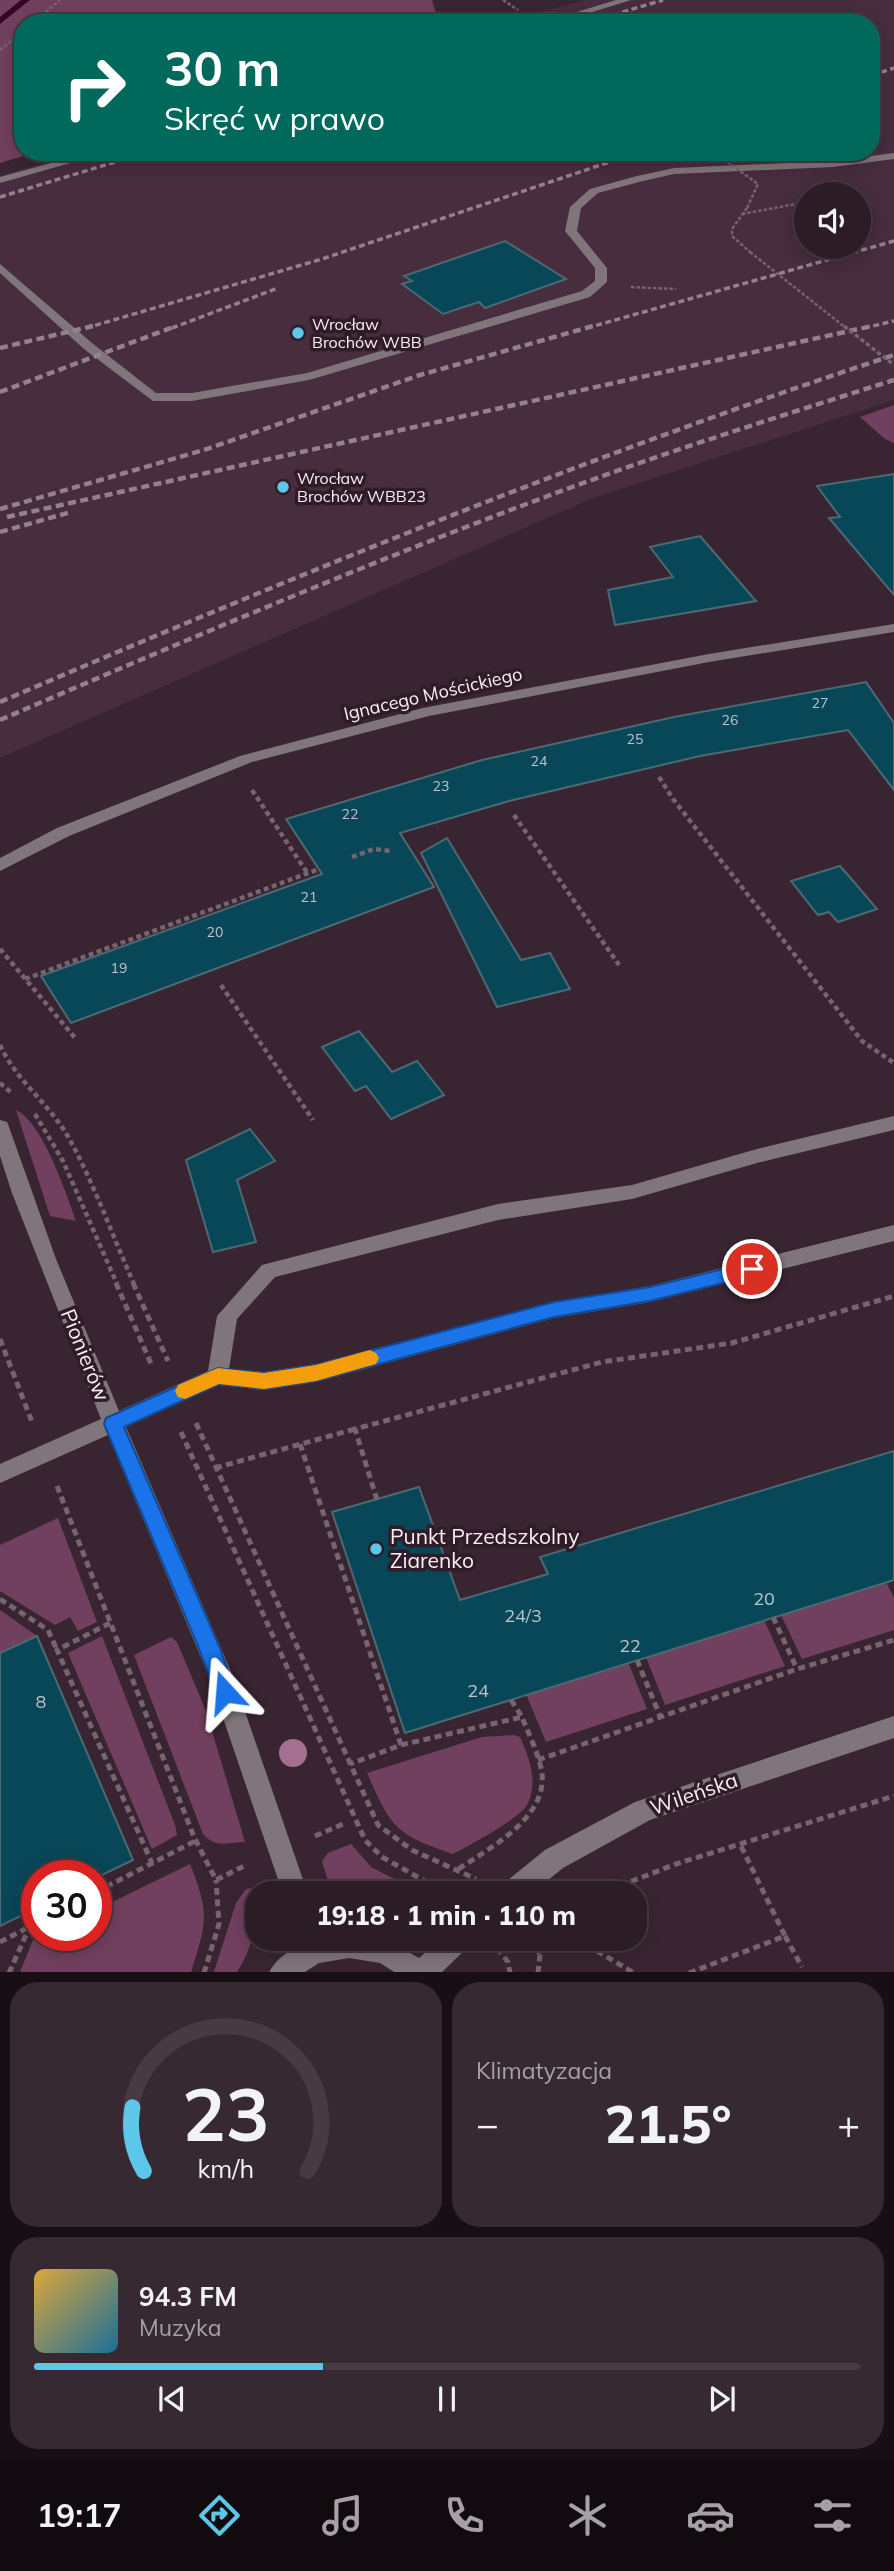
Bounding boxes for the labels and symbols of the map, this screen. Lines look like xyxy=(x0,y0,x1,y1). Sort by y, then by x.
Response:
place label: Wrocław Brochów WBB xyxy=(312,314,422,352)
marker: Wrocław Brochów WBB xyxy=(290,325,306,341)
place label: Wrocław Brochów WBB23 xyxy=(297,468,426,506)
marker: Wrocław Brochów WBB23 xyxy=(275,479,291,495)
street label: Ignacego Mościckiego xyxy=(341,662,524,725)
house number: 27 xyxy=(812,694,828,712)
house number: 26 xyxy=(722,711,738,729)
house number: 25 xyxy=(627,730,643,748)
house number: 24 xyxy=(531,752,548,770)
house number: 23 xyxy=(433,777,449,795)
house number: 22 xyxy=(342,805,358,823)
house number: 21 xyxy=(301,888,317,906)
house number: 20 xyxy=(207,923,223,941)
house number: 19 xyxy=(111,959,127,977)
pin xyxy=(722,1239,782,1299)
street label: Pionierów xyxy=(56,1305,116,1404)
place label: Punkt Przedszkolny Ziarenko xyxy=(390,1523,579,1573)
marker: Punkt Przedszkolny Ziarenko xyxy=(368,1541,384,1557)
house number: 20 xyxy=(753,1587,775,1610)
house number: 24/3 xyxy=(504,1604,542,1627)
house number: 22 xyxy=(619,1634,641,1657)
position arrow xyxy=(188,1655,262,1729)
house number: 24 xyxy=(467,1679,489,1702)
house number: 8 xyxy=(36,1690,46,1713)
street label: Wileńska xyxy=(647,1766,741,1820)
speed limit sign: 30 xyxy=(21,1860,112,1951)

